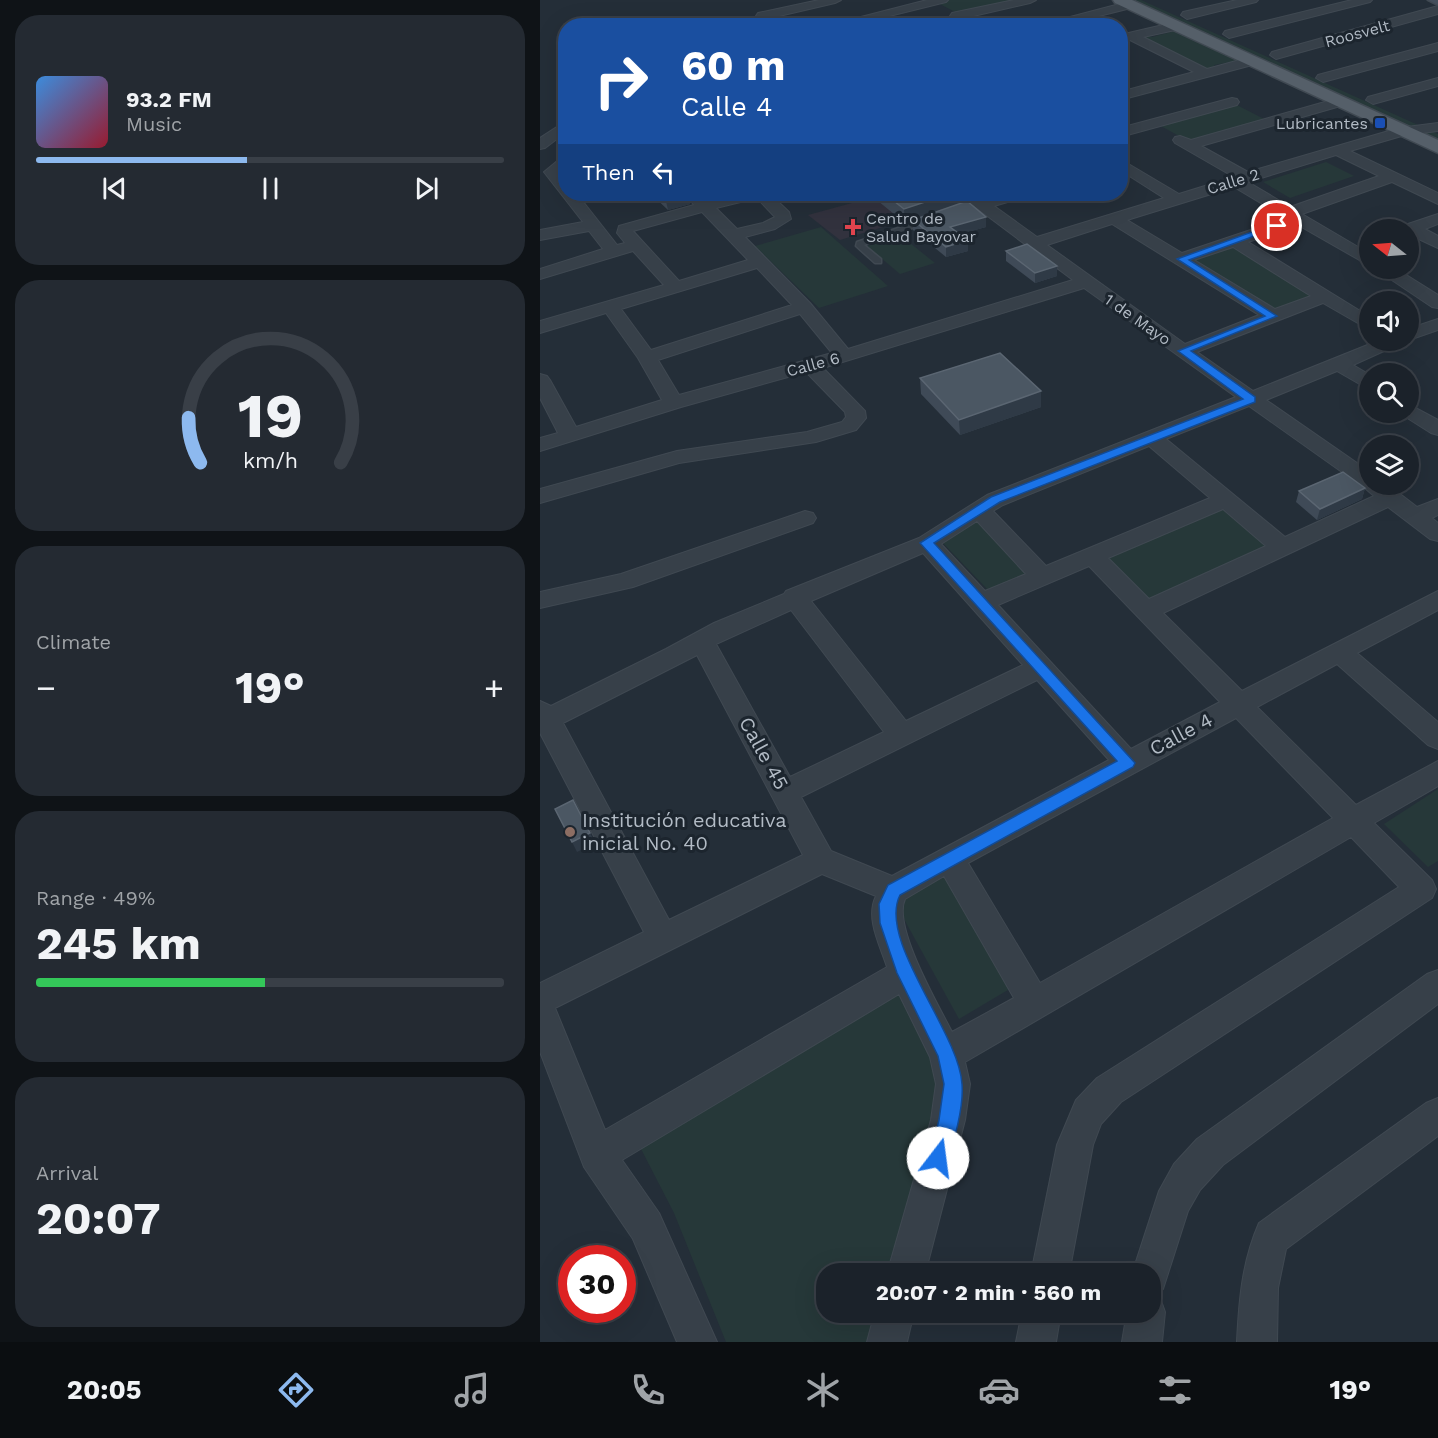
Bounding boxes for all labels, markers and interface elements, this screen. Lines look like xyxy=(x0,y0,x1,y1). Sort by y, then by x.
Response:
street label: Roosvelt xyxy=(1322,16,1392,51)
text: 60 m xyxy=(681,41,785,90)
icon: right xyxy=(582,42,660,120)
text: 93.2 FM xyxy=(126,87,212,112)
text: Calle 4 xyxy=(681,91,773,123)
text: Music xyxy=(126,112,182,136)
place label: Lubricantes xyxy=(1276,114,1368,133)
marker: Lubricantes xyxy=(1373,116,1387,130)
icon: left xyxy=(647,156,680,189)
text: Then xyxy=(582,160,635,185)
street label: Calle 2 xyxy=(1205,165,1262,198)
icon: previous xyxy=(98,172,131,205)
icon: pause xyxy=(254,172,287,205)
icon: next xyxy=(410,172,443,205)
pin xyxy=(1251,200,1302,251)
place label: Centro de Salud Bayovar xyxy=(866,209,976,246)
icon: arrive xyxy=(1260,209,1293,242)
marker: Centro de Salud Bayovar xyxy=(844,218,862,236)
north arrow xyxy=(1359,219,1419,279)
map controls xyxy=(1359,219,1419,495)
street label: 1 de Mayo xyxy=(1101,290,1174,349)
button: sound xyxy=(1359,291,1419,351)
street label: Calle 6 xyxy=(784,348,842,381)
button: search xyxy=(1359,363,1419,423)
text: 19 xyxy=(237,379,303,452)
button: layers xyxy=(1359,435,1419,495)
text: km/h xyxy=(242,448,298,473)
text: Climate xyxy=(36,630,111,654)
text: 19° xyxy=(235,661,305,714)
text: − xyxy=(36,668,56,707)
text: + xyxy=(484,668,504,707)
street label: Calle 4 xyxy=(1145,707,1217,761)
street label: Calle 45 xyxy=(734,712,794,794)
place label: Institución educativa inicial No. 40 xyxy=(582,808,787,855)
marker: Institución educativa inicial No. 40 xyxy=(563,825,577,839)
text: Range · 49% xyxy=(36,886,155,910)
text: 245 km xyxy=(36,917,201,970)
position arrow xyxy=(906,1126,970,1190)
text: Arrival xyxy=(36,1161,98,1185)
text: 20:07 xyxy=(36,1192,161,1245)
speed limit sign: 30 xyxy=(558,1245,636,1323)
text: 20:07 · 2 min · 560 m xyxy=(876,1280,1101,1305)
icon: directions xyxy=(275,1369,317,1411)
icon: music xyxy=(451,1369,493,1411)
icon: phone xyxy=(627,1369,669,1411)
icon: climate xyxy=(802,1369,844,1411)
icon: car xyxy=(978,1369,1020,1411)
icon: filters xyxy=(1154,1369,1196,1411)
text: 20:05 xyxy=(67,1374,141,1406)
text: 19° xyxy=(1330,1374,1371,1406)

